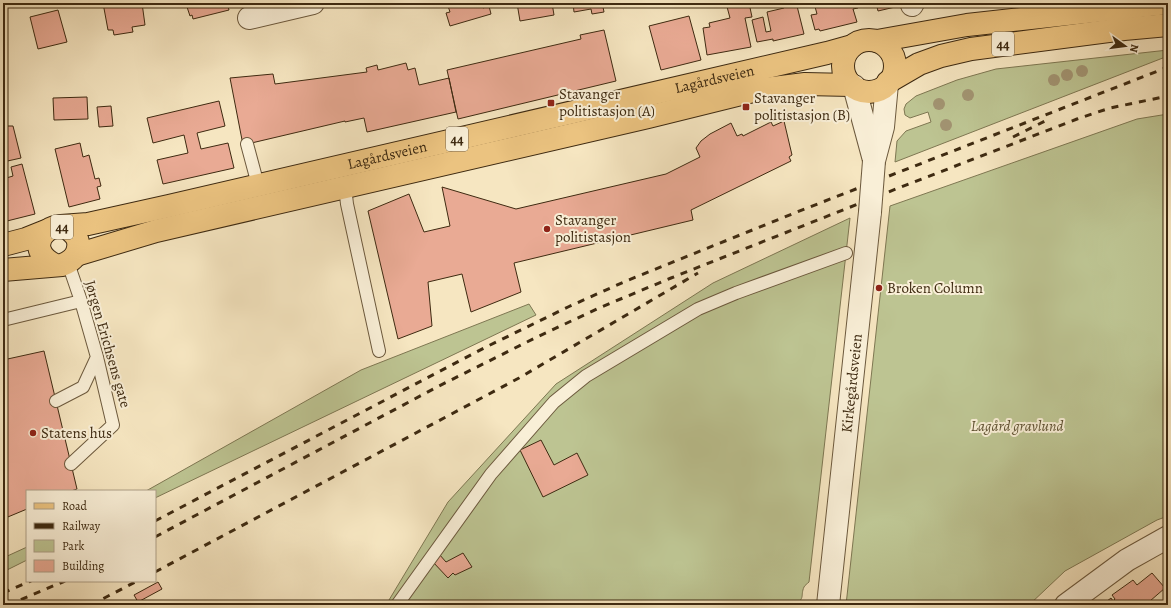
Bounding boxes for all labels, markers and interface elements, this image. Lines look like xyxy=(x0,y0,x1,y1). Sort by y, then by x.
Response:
north arrow xyxy=(1105,26,1145,66)
road number: 44 xyxy=(992,32,1014,56)
text: N xyxy=(1126,43,1142,54)
street label: Lagårdsveien xyxy=(673,60,756,98)
place label: Stavanger politistasjon (A) xyxy=(559,84,655,121)
place label: Stavanger politistasjon (B) xyxy=(754,88,850,125)
marker: Stavanger politistasjon (A) xyxy=(546,98,556,108)
marker: Stavanger politistasjon (B) xyxy=(741,102,751,112)
road number: 44 xyxy=(446,127,468,151)
street label: Lagårdsveien xyxy=(345,136,429,174)
place label: Stavanger politistasjon xyxy=(555,210,631,247)
road number: 44 xyxy=(51,215,73,239)
marker: Stavanger politistasjon xyxy=(542,224,552,234)
street label: Jørgen Erichsens gate xyxy=(80,278,136,410)
place label: Broken Column xyxy=(887,278,983,298)
marker: Broken Column xyxy=(874,283,884,293)
street label: Kirkegårdsveien xyxy=(836,333,867,434)
park label: Lagård gravlund xyxy=(971,416,1063,436)
place label: Statens hus xyxy=(41,423,112,443)
marker: Statens hus xyxy=(28,428,38,438)
legend xyxy=(26,490,156,582)
text: Road xyxy=(62,498,88,514)
text: Railway xyxy=(62,518,101,534)
text: Park xyxy=(62,538,85,554)
text: Building xyxy=(62,558,104,574)

